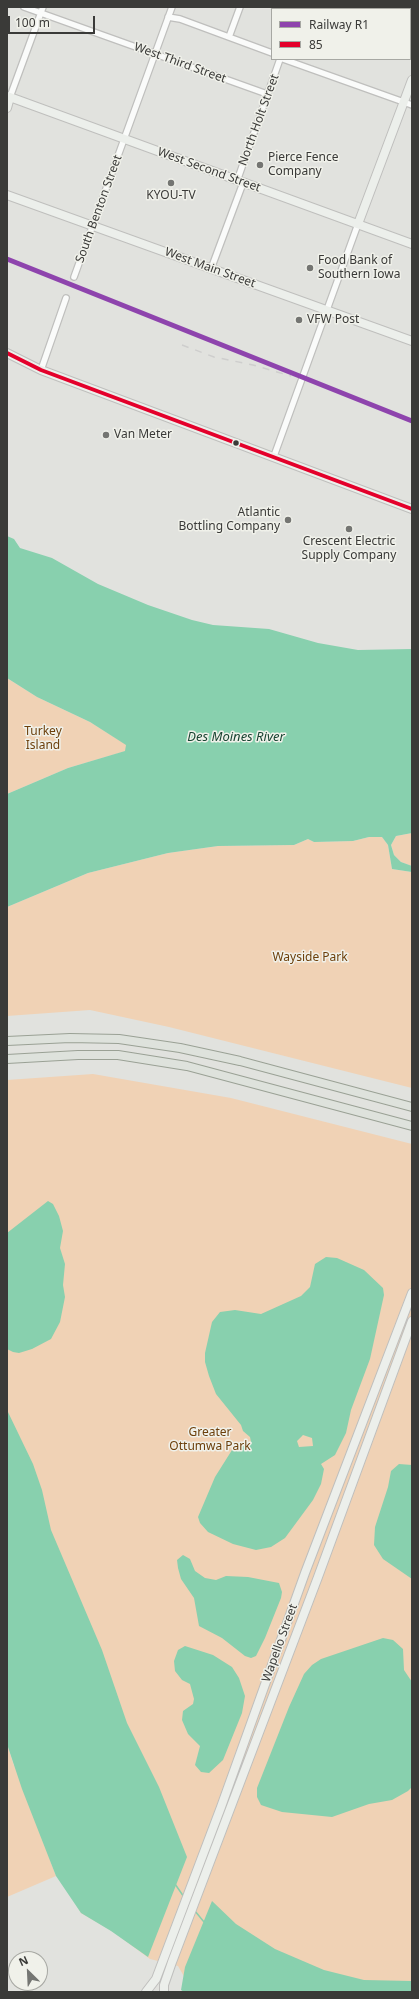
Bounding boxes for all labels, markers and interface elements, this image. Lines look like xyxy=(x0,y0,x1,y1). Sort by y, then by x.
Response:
scale bar xyxy=(10,8,97,34)
legend xyxy=(271,8,411,60)
text: 100 m xyxy=(15,14,50,31)
text: Railway R1 xyxy=(309,16,369,33)
text: 85 xyxy=(309,36,323,53)
street label: West Third Street xyxy=(132,40,228,86)
street label: North Holt Street xyxy=(236,72,282,168)
street label: West Second Street xyxy=(155,145,263,195)
place label: Pierce Fence Company xyxy=(268,151,338,179)
street label: South Benton Street xyxy=(73,153,125,265)
marker: Pierce Fence Company xyxy=(255,160,265,170)
marker: KYOU-TV xyxy=(166,178,176,188)
place label: KYOU-TV xyxy=(146,189,196,203)
street label: West Main Street xyxy=(163,245,257,291)
place label: Food Bank of Southern Iowa xyxy=(318,254,401,282)
marker: Food Bank of Southern Iowa xyxy=(305,263,315,273)
place label: VFW Post xyxy=(307,313,359,327)
marker: VFW Post xyxy=(294,315,304,325)
place label: Van Meter xyxy=(114,428,172,442)
marker: Van Meter xyxy=(101,430,111,440)
unlabelled marker xyxy=(231,438,241,448)
place label: Atlantic Bottling Company xyxy=(178,506,280,534)
marker: Atlantic Bottling Company xyxy=(283,515,293,525)
marker: Crescent Electric Supply Company xyxy=(344,524,354,534)
place label: Crescent Electric Supply Company xyxy=(302,535,396,563)
park label: Turkey Island xyxy=(24,725,62,753)
water label: Des Moines River xyxy=(187,729,285,745)
park label: Wayside Park xyxy=(272,951,348,965)
park label: Greater Ottumwa Park xyxy=(169,1426,251,1454)
street label: Wapello Street xyxy=(259,1602,301,1684)
north arrow xyxy=(8,1951,48,1991)
text: N xyxy=(16,1952,30,1969)

